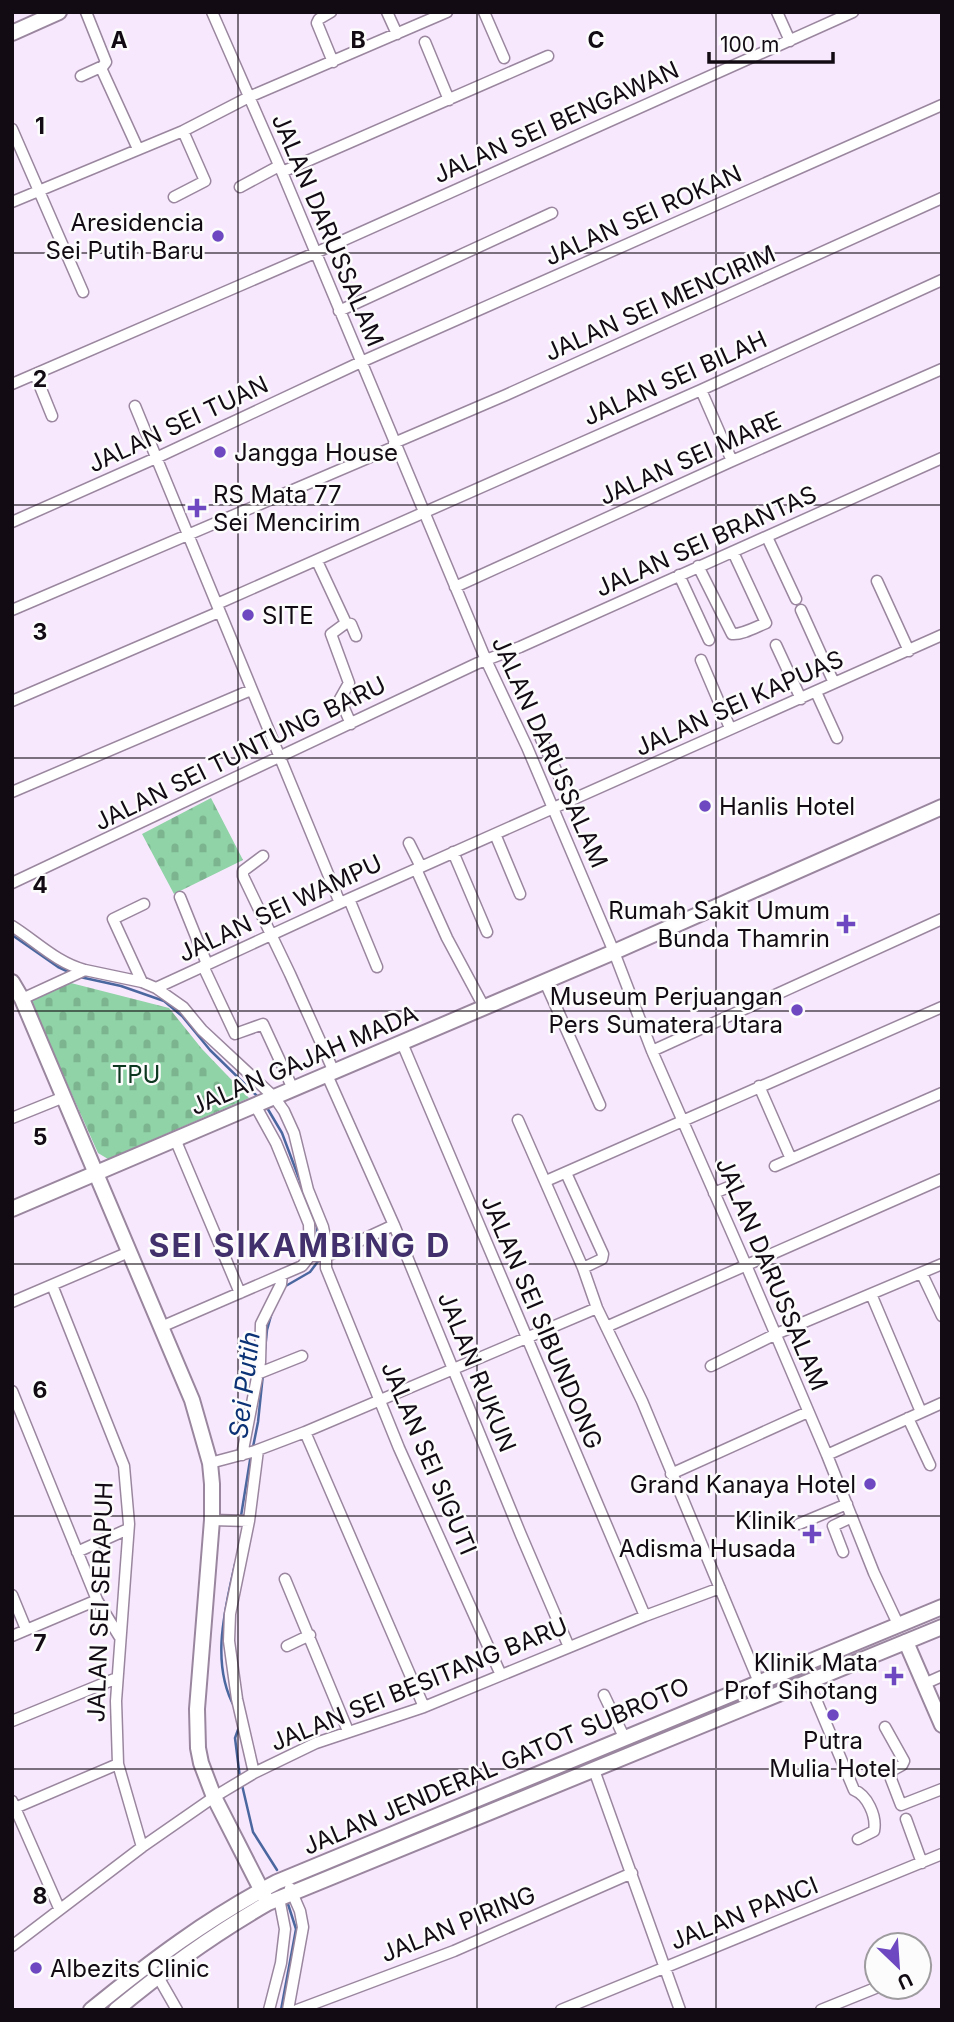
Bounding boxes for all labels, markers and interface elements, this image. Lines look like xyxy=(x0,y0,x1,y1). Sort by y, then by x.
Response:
scale bar xyxy=(709,21,833,65)
text: A xyxy=(110,26,128,54)
text: B xyxy=(350,26,366,54)
text: C xyxy=(587,26,605,54)
text: 100 m xyxy=(720,32,779,57)
street label: JALAN SEI BENGAWAN xyxy=(429,55,683,189)
street label: JALAN DARUSSALAM xyxy=(266,109,390,351)
text: 1 xyxy=(35,112,45,140)
street label: JALAN SEI ROKAN xyxy=(540,159,746,271)
place label: Aresidencia Sei Putih Baru xyxy=(46,208,204,265)
marker: Aresidencia Sei Putih Baru xyxy=(210,228,226,244)
street label: JALAN SEI MENCIRIM xyxy=(540,239,780,367)
street label: JALAN SEI BILAH xyxy=(579,325,771,431)
text: 2 xyxy=(33,365,47,393)
street label: JALAN SEI TUAN xyxy=(83,370,273,478)
street label: JALAN SEI MARE xyxy=(595,405,785,511)
place label: Jangga House xyxy=(234,438,398,467)
marker: Jangga House xyxy=(212,444,228,460)
street label: JALAN SEI BRANTAS xyxy=(591,479,821,603)
place label: RS Mata 77 Sei Mencirim xyxy=(213,480,361,537)
marker: RS Mata 77 Sei Mencirim xyxy=(187,498,207,518)
place label: SITE xyxy=(262,601,314,630)
marker: SITE xyxy=(240,607,256,623)
text: 3 xyxy=(33,618,47,646)
street label: JALAN DARUSSALAM xyxy=(486,632,614,872)
street label: JALAN SEI KAPUAS xyxy=(630,644,848,762)
street label: JALAN SEI TUNTUNG BARU xyxy=(89,670,391,836)
place label: Hanlis Hotel xyxy=(719,792,855,821)
marker: Hanlis Hotel xyxy=(697,798,713,814)
street label: JALAN SEI WAMPU xyxy=(174,848,386,968)
text: 4 xyxy=(32,871,48,899)
place label: Rumah Sakit Umum Bunda Thamrin xyxy=(608,896,830,953)
marker: Rumah Sakit Umum Bunda Thamrin xyxy=(836,914,856,934)
place label: Museum Perjuangan Pers Sumatera Utara xyxy=(549,982,783,1039)
street label: JALAN GAJAH MADA xyxy=(186,999,422,1121)
marker: Museum Perjuangan Pers Sumatera Utara xyxy=(789,1002,805,1018)
park label: TPU xyxy=(112,1060,160,1089)
text: 5 xyxy=(33,1123,47,1151)
street label: JALAN DARUSSALAM xyxy=(710,1153,834,1395)
street label: JALAN SEI SIBUNDONG xyxy=(475,1191,609,1453)
district label: SEI SIKAMBING D xyxy=(149,1226,451,1265)
street label: JALAN RUKUN xyxy=(432,1288,522,1456)
water label: Sei Putih xyxy=(222,1330,266,1440)
street label: JALAN SEI SIGUTI xyxy=(375,1357,483,1559)
text: 6 xyxy=(33,1376,47,1404)
place label: Grand Kanaya Hotel xyxy=(630,1470,856,1499)
marker: Grand Kanaya Hotel xyxy=(862,1476,878,1492)
street label: JALAN SEI SERAPUH xyxy=(81,1481,119,1723)
place label: Klinik Adisma Husada xyxy=(619,1506,796,1563)
marker: Klinik Adisma Husada xyxy=(802,1524,822,1544)
street label: JALAN SEI BESITANG BARU xyxy=(266,1611,572,1757)
text: 7 xyxy=(33,1629,47,1657)
place label: Klinik Mata Prof Sihotang xyxy=(724,1648,878,1705)
marker: Klinik Mata Prof Sihotang xyxy=(884,1666,904,1686)
street label: JALAN JENDERAL GATOT SUBROTO xyxy=(299,1671,693,1861)
marker: Putra Mulia Hotel xyxy=(825,1707,841,1723)
place label: Putra Mulia Hotel xyxy=(769,1726,897,1783)
street label: JALAN PANCI xyxy=(666,1870,822,1956)
street label: JALAN PIRING xyxy=(376,1880,540,1968)
text: 8 xyxy=(33,1882,47,1910)
north arrow xyxy=(863,1931,933,2001)
place label: Albezits Clinic xyxy=(50,1954,210,1983)
marker: Albezits Clinic xyxy=(28,1960,44,1976)
text: U xyxy=(894,1968,916,1994)

